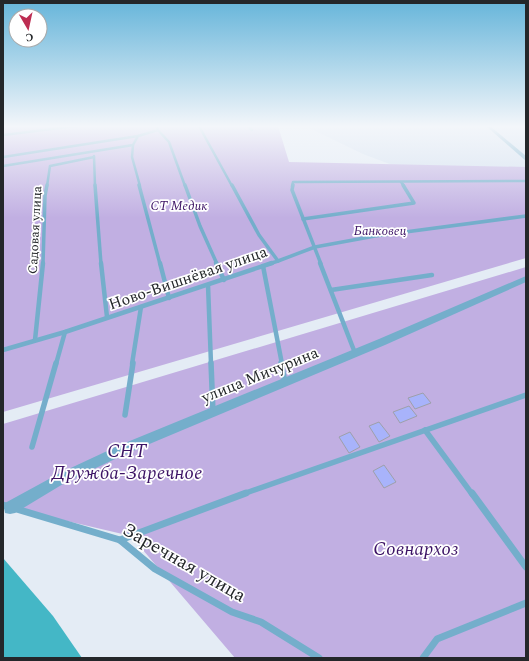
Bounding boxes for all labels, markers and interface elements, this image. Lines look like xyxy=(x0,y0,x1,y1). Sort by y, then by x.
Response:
north arrow xyxy=(8,8,48,48)
text: С xyxy=(24,28,35,46)
street label: Садовая улица xyxy=(23,185,47,275)
park label: СТ Медик xyxy=(151,196,207,216)
park label: Банковец xyxy=(354,221,406,241)
street label: Ново-Вишнёвая улица xyxy=(105,239,271,316)
street label: улица Мичурина xyxy=(197,340,322,410)
park label: СНТ Дружба-Заречное xyxy=(51,437,202,488)
street label: Заречная улица xyxy=(117,516,252,611)
park label: Совнархоз xyxy=(373,535,459,564)

